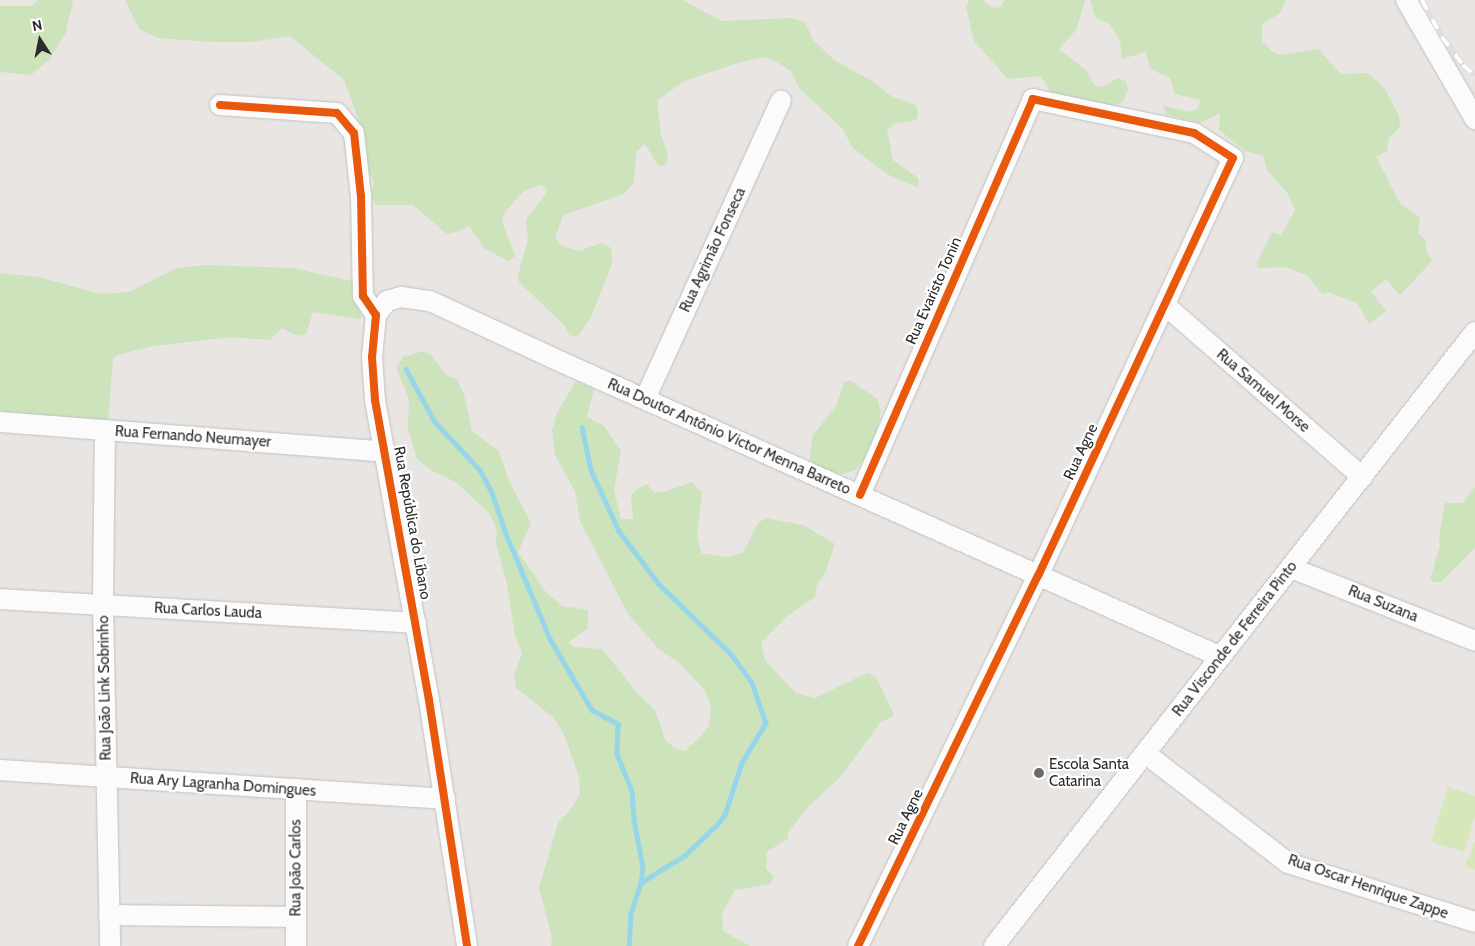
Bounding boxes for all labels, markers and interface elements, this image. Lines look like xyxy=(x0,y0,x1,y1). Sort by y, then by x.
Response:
north arrow xyxy=(15,15,65,65)
text: N xyxy=(31,15,44,35)
street label: Rua Agrimão Fonseca xyxy=(676,185,750,315)
street label: Rua Evaristo Tonin xyxy=(902,235,966,347)
street label: Rua Samuel Morse xyxy=(1213,346,1313,436)
street label: Rua Doutor Antônio Victor Menna Barreto xyxy=(605,375,853,499)
street label: Rua Agne xyxy=(1060,421,1102,483)
street label: Rua Fernando Neumayer xyxy=(114,423,272,451)
street label: Rua República do Líbano xyxy=(390,445,434,601)
street label: Rua Visconde de Ferreira Pinto xyxy=(1169,558,1301,720)
street label: Rua Suzana xyxy=(1345,582,1421,626)
street label: Rua Carlos Lauda xyxy=(154,599,262,623)
street label: Rua João Link Sobrinho xyxy=(95,615,115,761)
place label: Escola Santa Catarina xyxy=(1049,755,1129,790)
marker: Escola Santa Catarina xyxy=(1033,767,1045,779)
street label: Rua Ary Lagranha Domingues xyxy=(129,770,317,800)
street label: Rua Agne xyxy=(885,786,927,848)
street label: Rua João Carlos xyxy=(287,819,305,917)
street label: Rua Oscar Henrique Zappe xyxy=(1285,851,1451,923)

